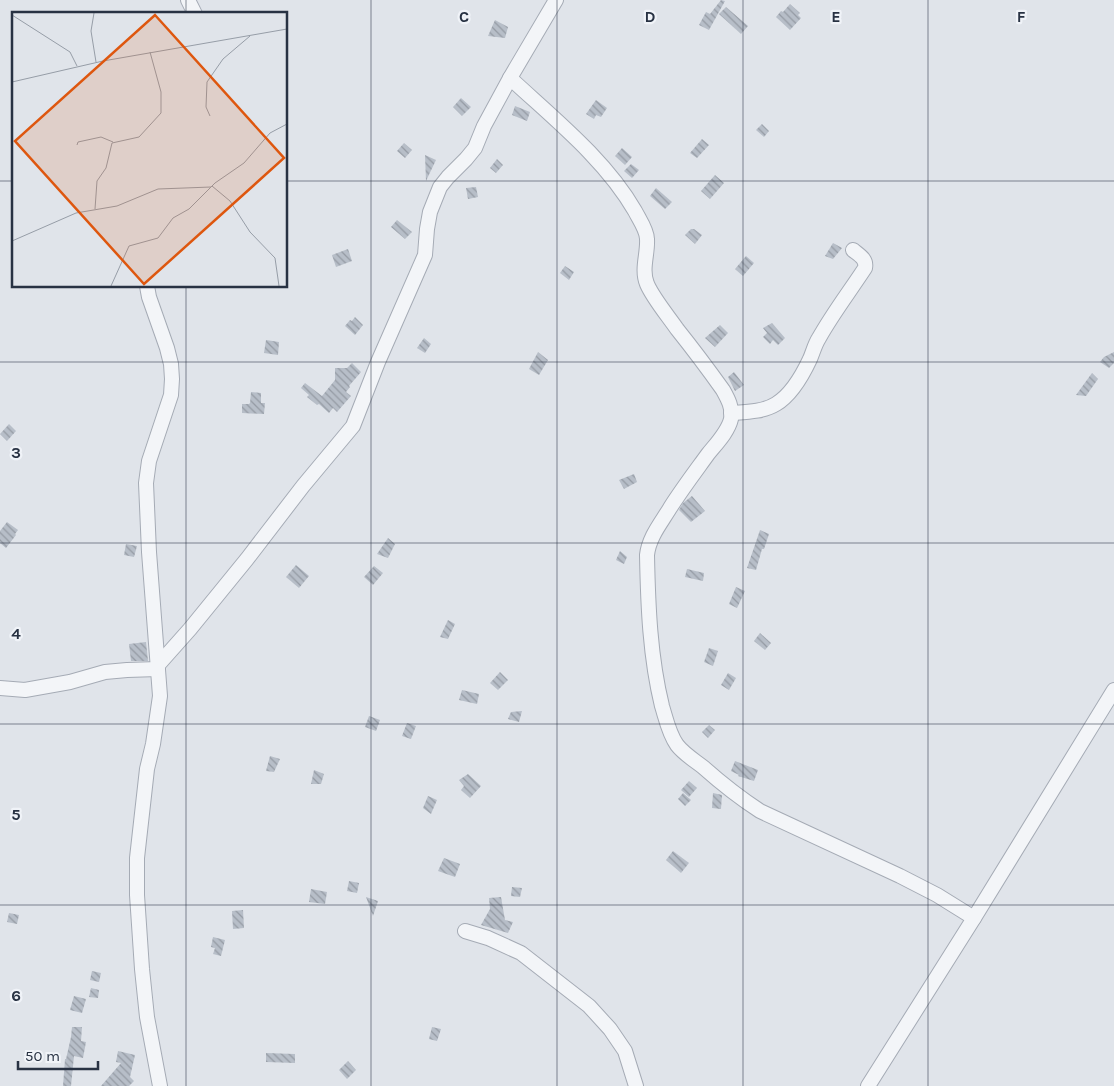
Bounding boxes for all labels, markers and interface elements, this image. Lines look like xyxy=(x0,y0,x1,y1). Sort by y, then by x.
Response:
text: C xyxy=(459,7,469,26)
text: D xyxy=(645,7,656,26)
text: E xyxy=(831,7,841,26)
text: F xyxy=(1017,7,1026,26)
inset map xyxy=(12,12,288,288)
text: 3 xyxy=(11,443,21,462)
text: 4 xyxy=(11,624,21,643)
text: 5 xyxy=(11,805,21,824)
text: 6 xyxy=(11,986,21,1005)
scale bar xyxy=(18,1038,98,1070)
text: 50 m xyxy=(25,1047,60,1065)

